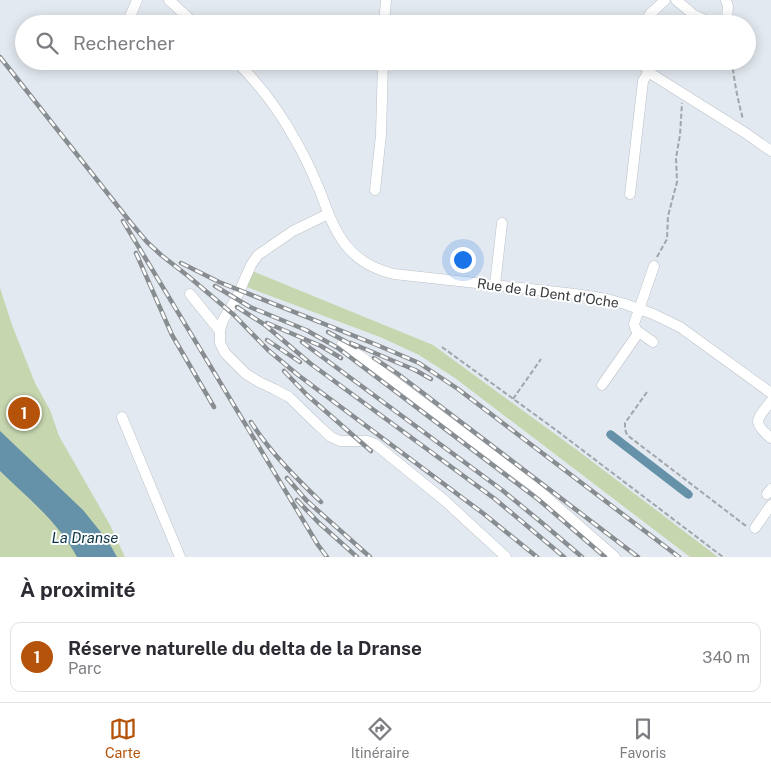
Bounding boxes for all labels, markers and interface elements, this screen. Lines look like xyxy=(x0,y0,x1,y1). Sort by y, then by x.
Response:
search box xyxy=(15,15,756,70)
icon: search xyxy=(33,29,61,57)
text: Rechercher xyxy=(73,32,175,54)
your location xyxy=(450,247,476,273)
street label: Rue de la Dent d'Oche xyxy=(476,275,620,311)
pin: 1 xyxy=(8,394,40,432)
water label: La Dranse xyxy=(52,529,118,546)
text: À proximité xyxy=(20,577,136,602)
text: Réserve naturelle du delta de la Dranse xyxy=(68,637,422,659)
text: 1 xyxy=(34,648,40,667)
text: 340 m xyxy=(702,648,750,667)
text: Parc xyxy=(68,659,102,678)
tab: Carte xyxy=(105,715,141,761)
tab: Itinéraire xyxy=(351,715,409,761)
tab: Favoris xyxy=(619,715,666,761)

